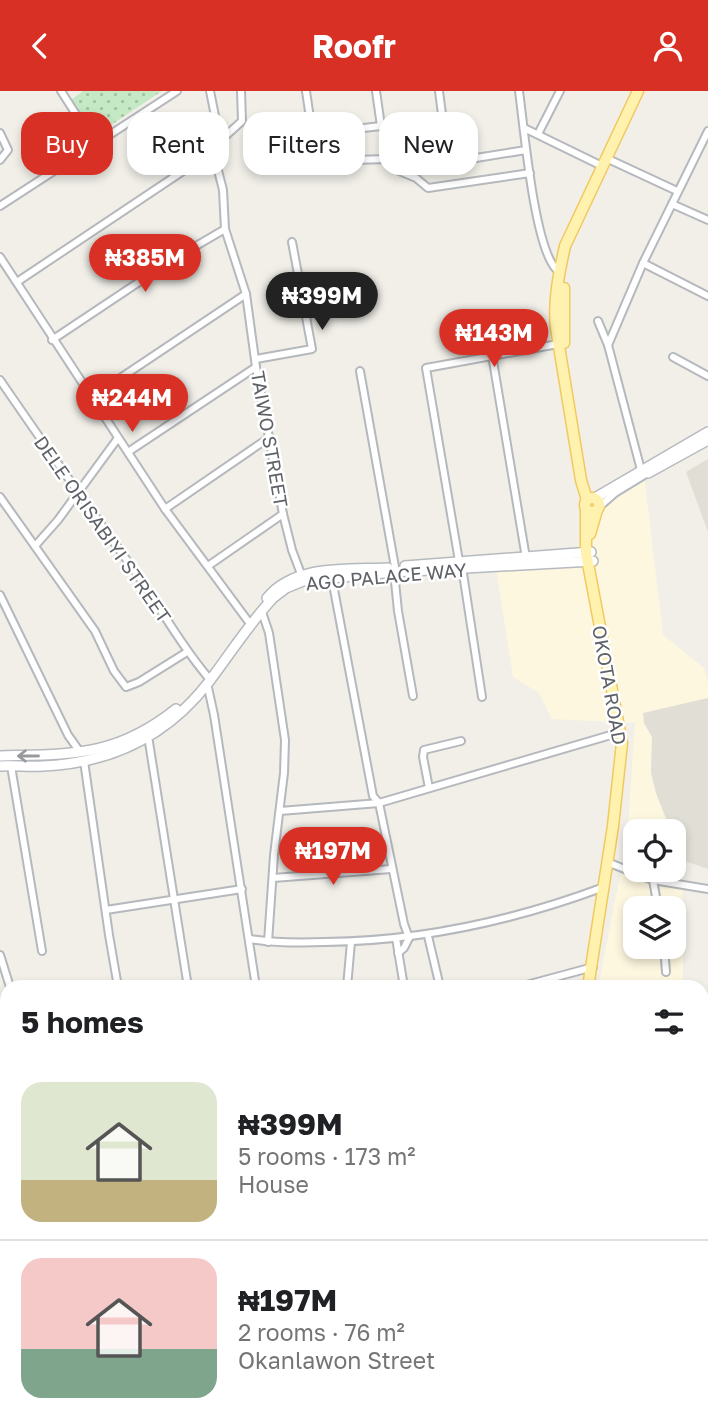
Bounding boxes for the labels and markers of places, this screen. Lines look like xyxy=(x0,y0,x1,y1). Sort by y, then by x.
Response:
pin: ₦385M xyxy=(96,235,194,294)
pin: ₦399M xyxy=(273,273,371,332)
pin: ₦143M xyxy=(445,309,543,369)
pin: ₦244M xyxy=(83,375,181,434)
pin: ₦197M xyxy=(284,827,382,887)

